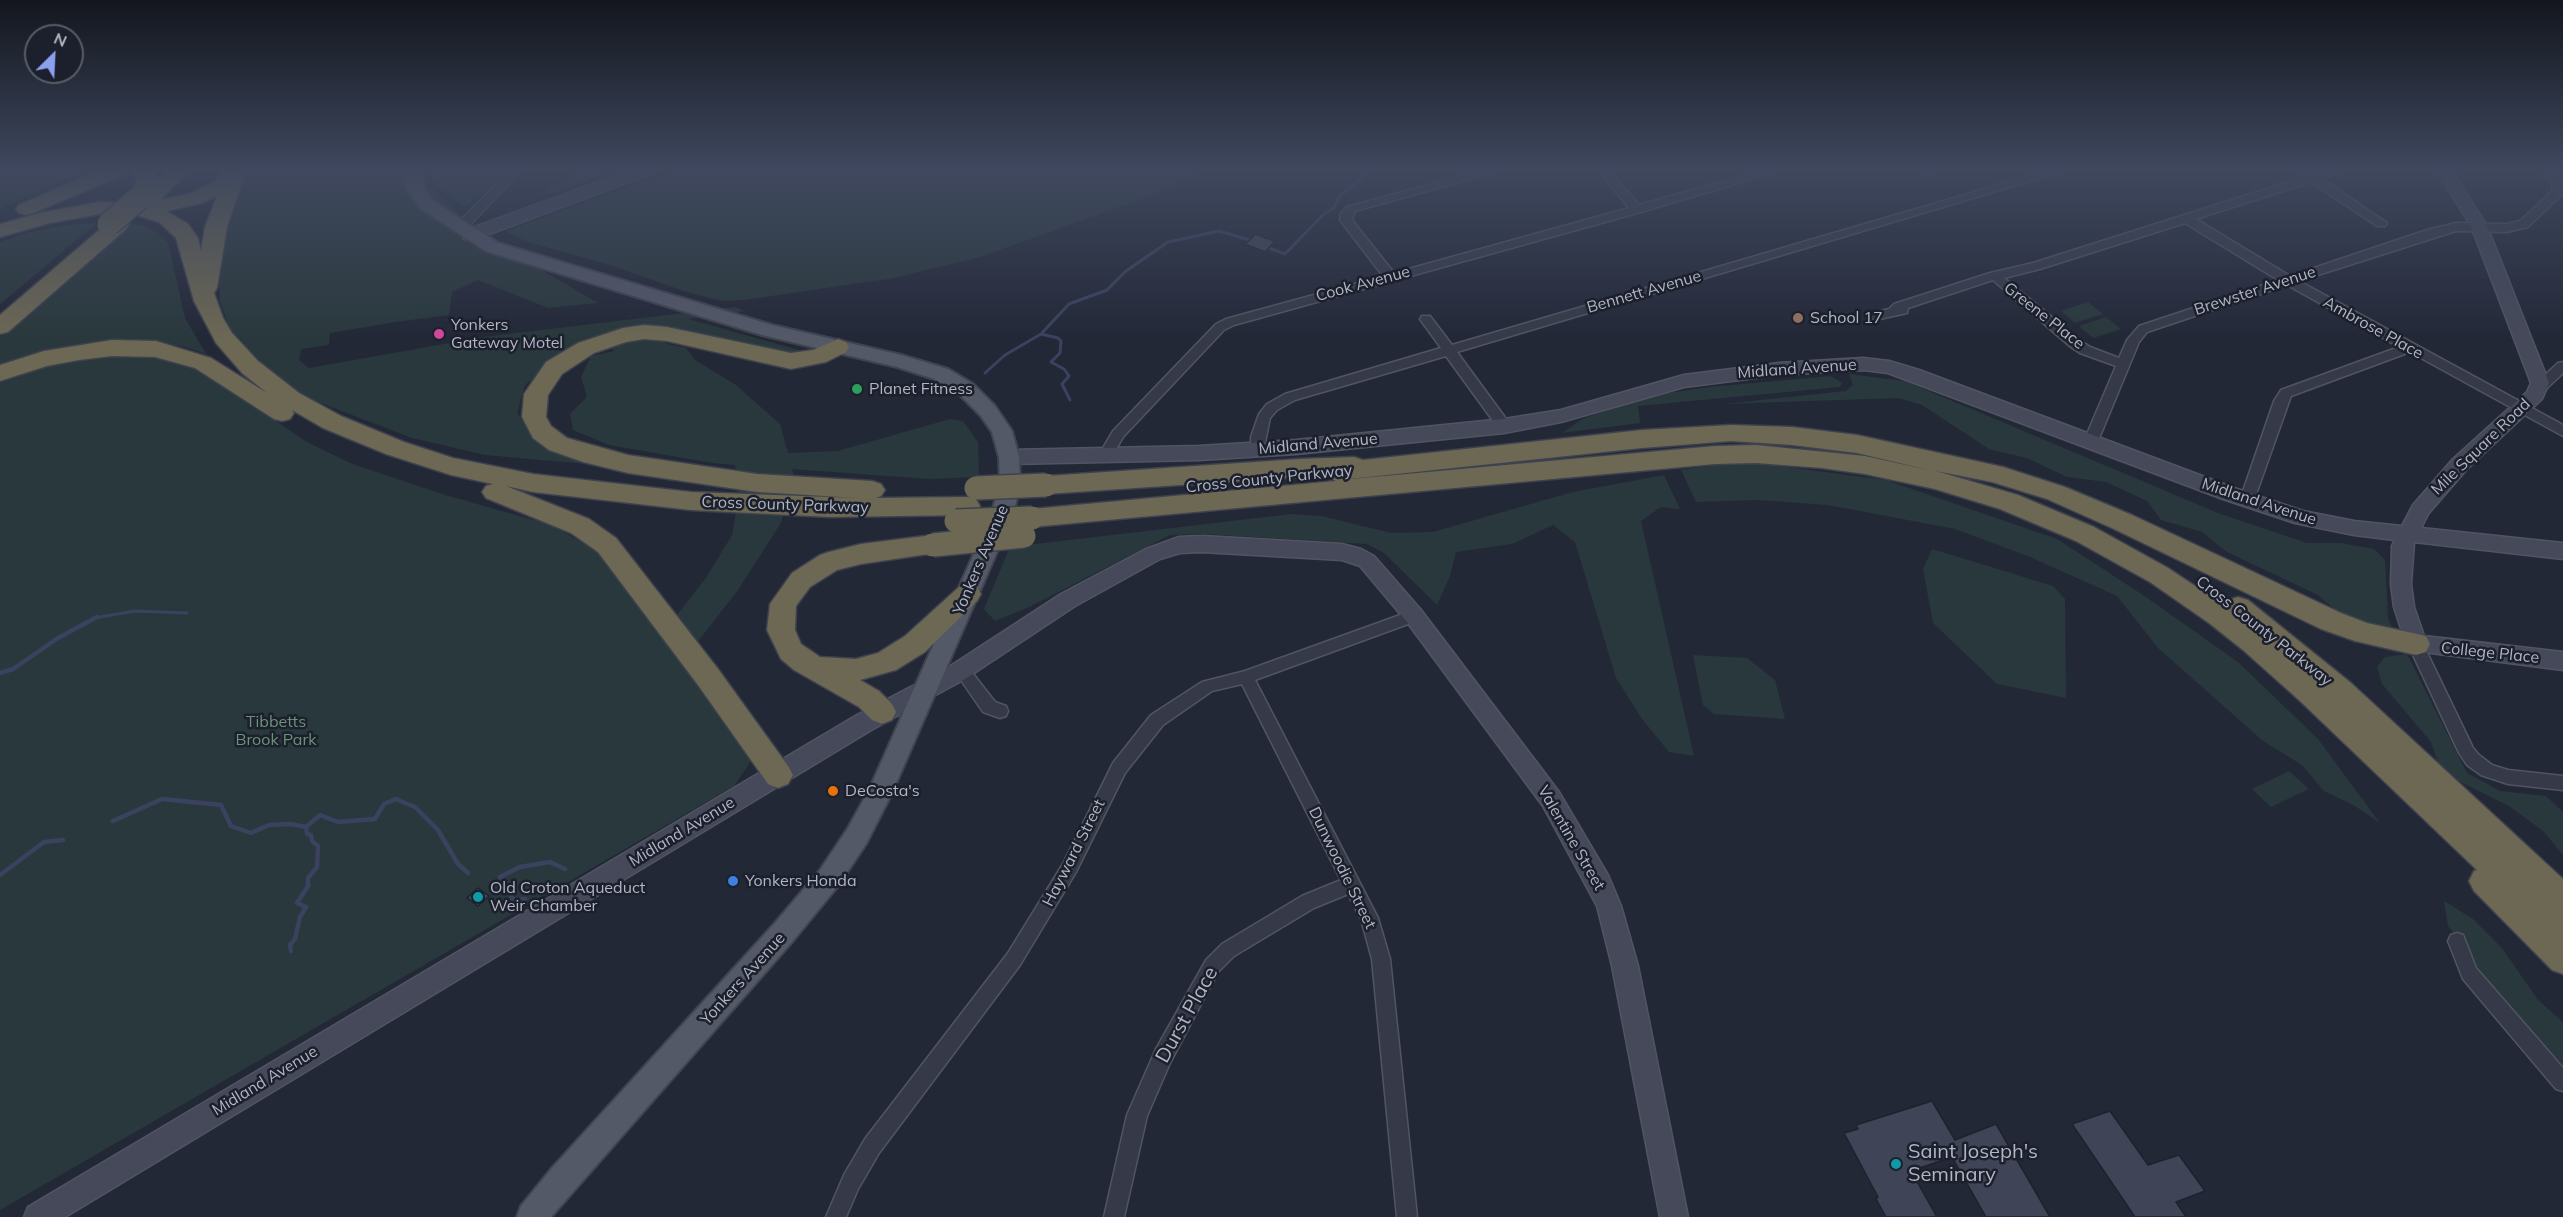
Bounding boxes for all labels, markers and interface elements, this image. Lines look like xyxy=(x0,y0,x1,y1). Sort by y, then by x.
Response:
north arrow xyxy=(24,24,84,84)
text: N xyxy=(51,28,70,51)
street label: Cook Avenue xyxy=(1314,262,1412,306)
street label: Brewster Avenue xyxy=(2192,262,2318,320)
street label: Bennett Avenue xyxy=(1585,267,1703,317)
street label: Greene Place xyxy=(2000,278,2088,354)
street label: Ambrose Place xyxy=(2320,293,2426,363)
place label: School 17 xyxy=(1810,308,1883,328)
marker: School 17 xyxy=(1791,311,1805,325)
place label: Yonkers Gateway Motel xyxy=(451,315,563,353)
marker: Yonkers Gateway Motel xyxy=(432,327,446,341)
street label: Midland Avenue xyxy=(1737,355,1857,383)
place label: Planet Fitness xyxy=(869,379,973,399)
marker: Planet Fitness xyxy=(850,382,864,396)
street label: Mile Square Road xyxy=(2427,395,2535,499)
street label: Midland Avenue xyxy=(1258,429,1378,459)
street label: Cross County Parkway xyxy=(1185,461,1353,497)
street label: Midland Avenue xyxy=(2199,474,2319,530)
street label: Cross County Parkway xyxy=(701,492,869,518)
street label: Yonkers Avenue xyxy=(949,502,1013,618)
street label: Cross County Parkway xyxy=(2192,572,2336,690)
street label: College Place xyxy=(2440,638,2540,668)
park label: Tibbetts Brook Park xyxy=(236,712,316,750)
place label: DeCosta's xyxy=(845,781,920,801)
street label: Valentine Street xyxy=(1533,782,1609,894)
marker: DeCosta's xyxy=(826,784,840,798)
street label: Midland Avenue xyxy=(626,793,738,871)
street label: Hayward Street xyxy=(1039,796,1109,910)
street label: Dunwoodie Street xyxy=(1304,804,1380,932)
place label: Yonkers Honda xyxy=(745,871,857,891)
marker: Yonkers Honda xyxy=(726,874,740,888)
place label: Old Croton Aqueduct Weir Chamber xyxy=(490,878,645,916)
marker: Old Croton Aqueduct Weir Chamber xyxy=(471,890,485,904)
street label: Yonkers Avenue xyxy=(697,929,789,1029)
street label: Durst Place xyxy=(1151,963,1223,1067)
street label: Midland Avenue xyxy=(209,1042,321,1120)
place label: Saint Joseph's Seminary xyxy=(1908,1140,2038,1187)
marker: Saint Joseph's Seminary xyxy=(1889,1157,1903,1171)

